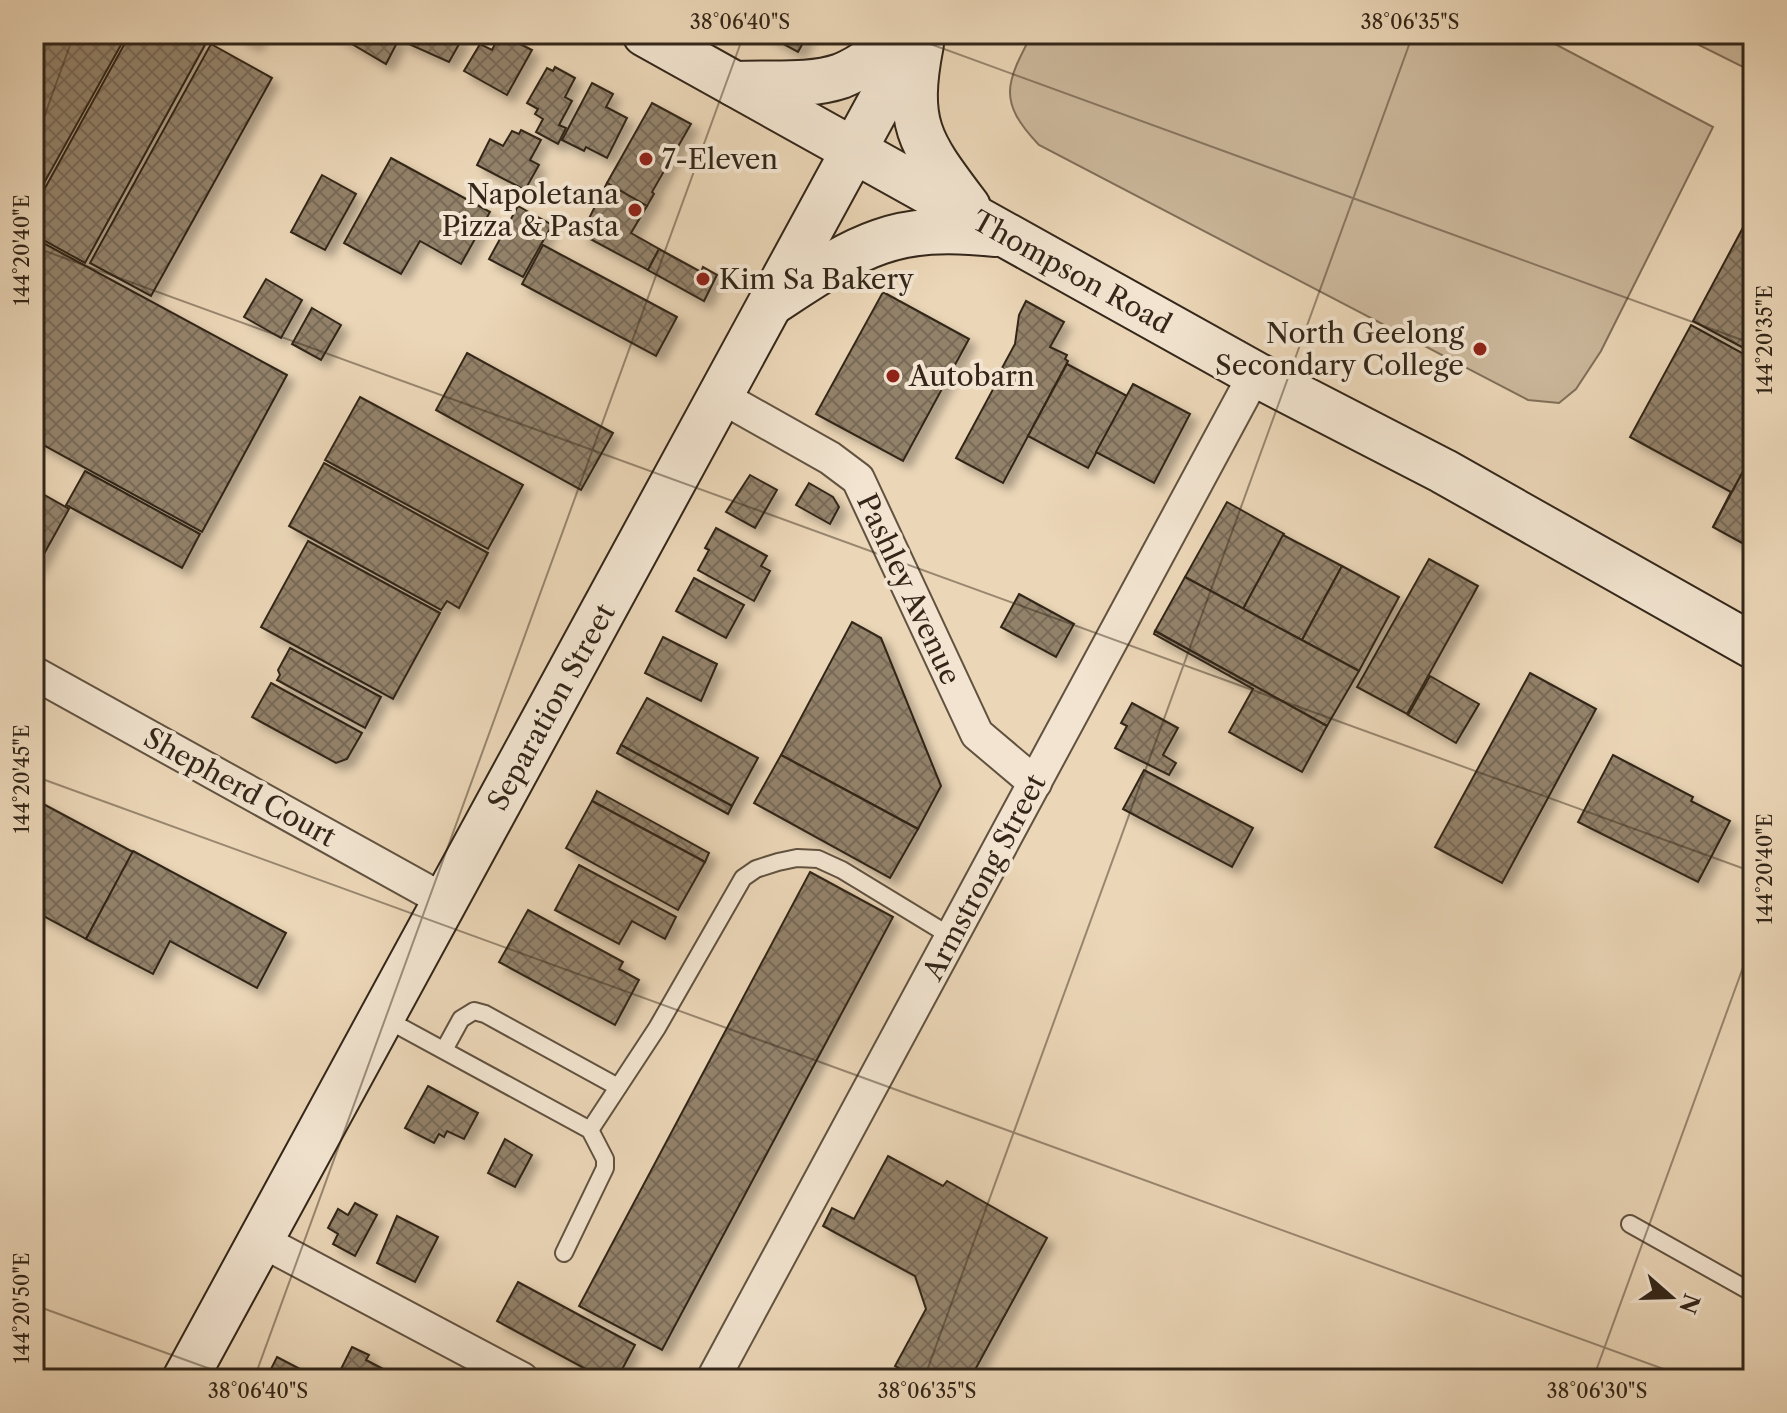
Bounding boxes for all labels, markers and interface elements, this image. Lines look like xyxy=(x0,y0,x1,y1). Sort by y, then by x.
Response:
text: 38°06'40"S xyxy=(690,10,790,34)
text: 38°06'35"S xyxy=(1360,10,1460,34)
place label: 7-Eleven xyxy=(662,142,778,176)
marker: 7-Eleven xyxy=(637,150,655,168)
place label: Napoletana Pizza & Pasta xyxy=(442,177,619,243)
text: 144°20'40"E xyxy=(10,195,34,305)
marker: Napoletana Pizza & Pasta xyxy=(626,201,644,219)
street label: Thompson Road xyxy=(966,203,1178,341)
place label: Kim Sa Bakery xyxy=(719,262,914,296)
marker: Kim Sa Bakery xyxy=(694,270,712,288)
text: 144°20'35"E xyxy=(1753,285,1777,395)
place label: North Geelong Secondary College xyxy=(1215,316,1464,382)
marker: North Geelong Secondary College xyxy=(1471,340,1489,358)
place label: Autobarn xyxy=(908,359,1035,393)
marker: Autobarn xyxy=(884,367,902,385)
street label: Pashley Avenue xyxy=(850,488,968,690)
street label: Separation Street xyxy=(480,598,622,816)
street label: Shepherd Court xyxy=(138,720,342,854)
text: 144°20'45"E xyxy=(10,724,34,834)
street label: Armstrong Street xyxy=(915,768,1053,987)
text: 144°20'40"E xyxy=(1753,814,1777,924)
text: 144°20'50"E xyxy=(10,1252,34,1364)
north arrow xyxy=(1631,1257,1711,1337)
text: N xyxy=(1673,1290,1705,1317)
text: 38°06'40"S xyxy=(208,1379,308,1403)
text: 38°06'35"S xyxy=(877,1379,977,1403)
text: 38°06'30"S xyxy=(1547,1379,1647,1403)

